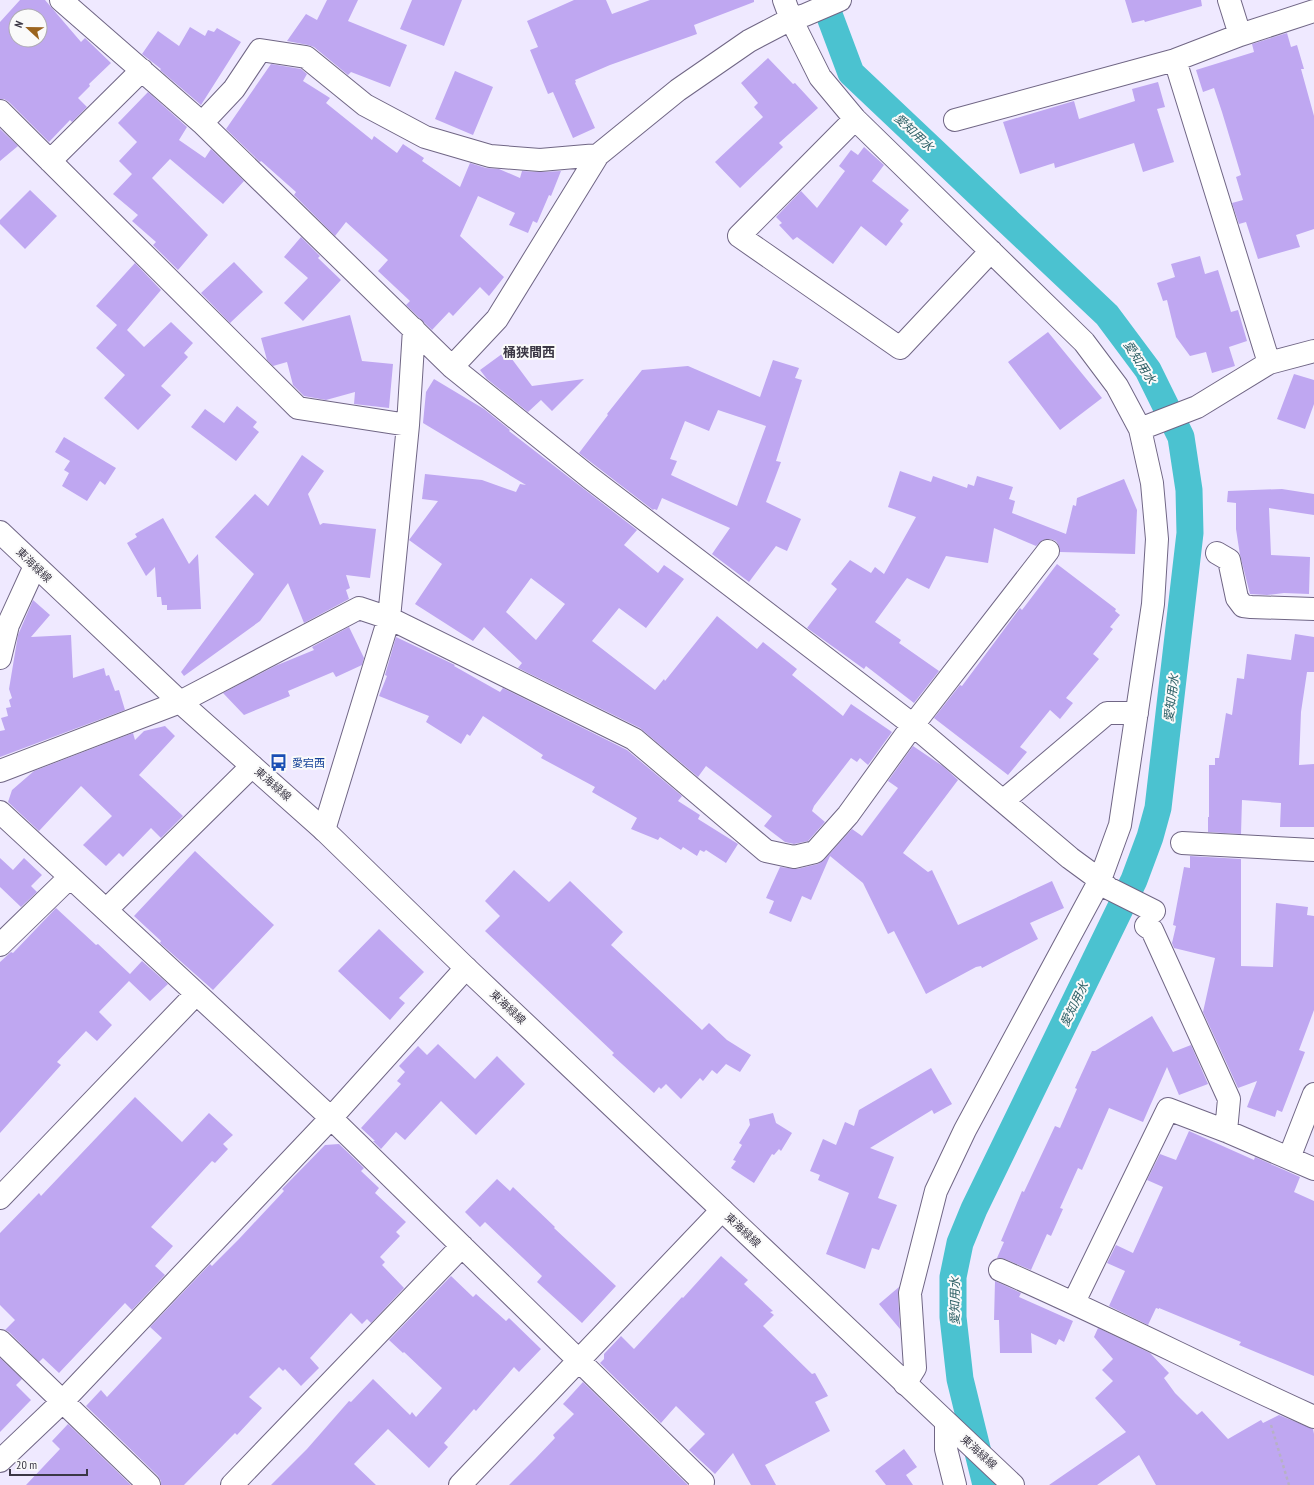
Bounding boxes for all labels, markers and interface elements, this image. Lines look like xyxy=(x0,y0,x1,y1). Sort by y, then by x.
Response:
north arrow xyxy=(8,8,48,48)
text: N xyxy=(11,19,26,30)
water label: 愛知用水 xyxy=(891,110,938,155)
water label: 愛知用水 xyxy=(1121,338,1160,388)
district label: 桶狭間西 xyxy=(503,344,555,361)
street label: 東海緑線 xyxy=(13,545,55,585)
water label: 愛知用水 xyxy=(1161,671,1182,723)
bus stop icon: 愛宕西 xyxy=(269,753,289,773)
place label: 愛宕西 xyxy=(292,756,325,770)
street label: 東海緑線 xyxy=(252,764,294,804)
water label: 愛知用水 xyxy=(1057,977,1092,1029)
street label: 東海緑線 xyxy=(487,987,529,1027)
street label: 東海緑線 xyxy=(722,1210,764,1250)
water label: 愛知用水 xyxy=(947,1275,962,1325)
street label: 東海緑線 xyxy=(958,1432,1000,1472)
scale bar xyxy=(10,1451,87,1477)
text: 20 m xyxy=(16,1457,37,1472)

